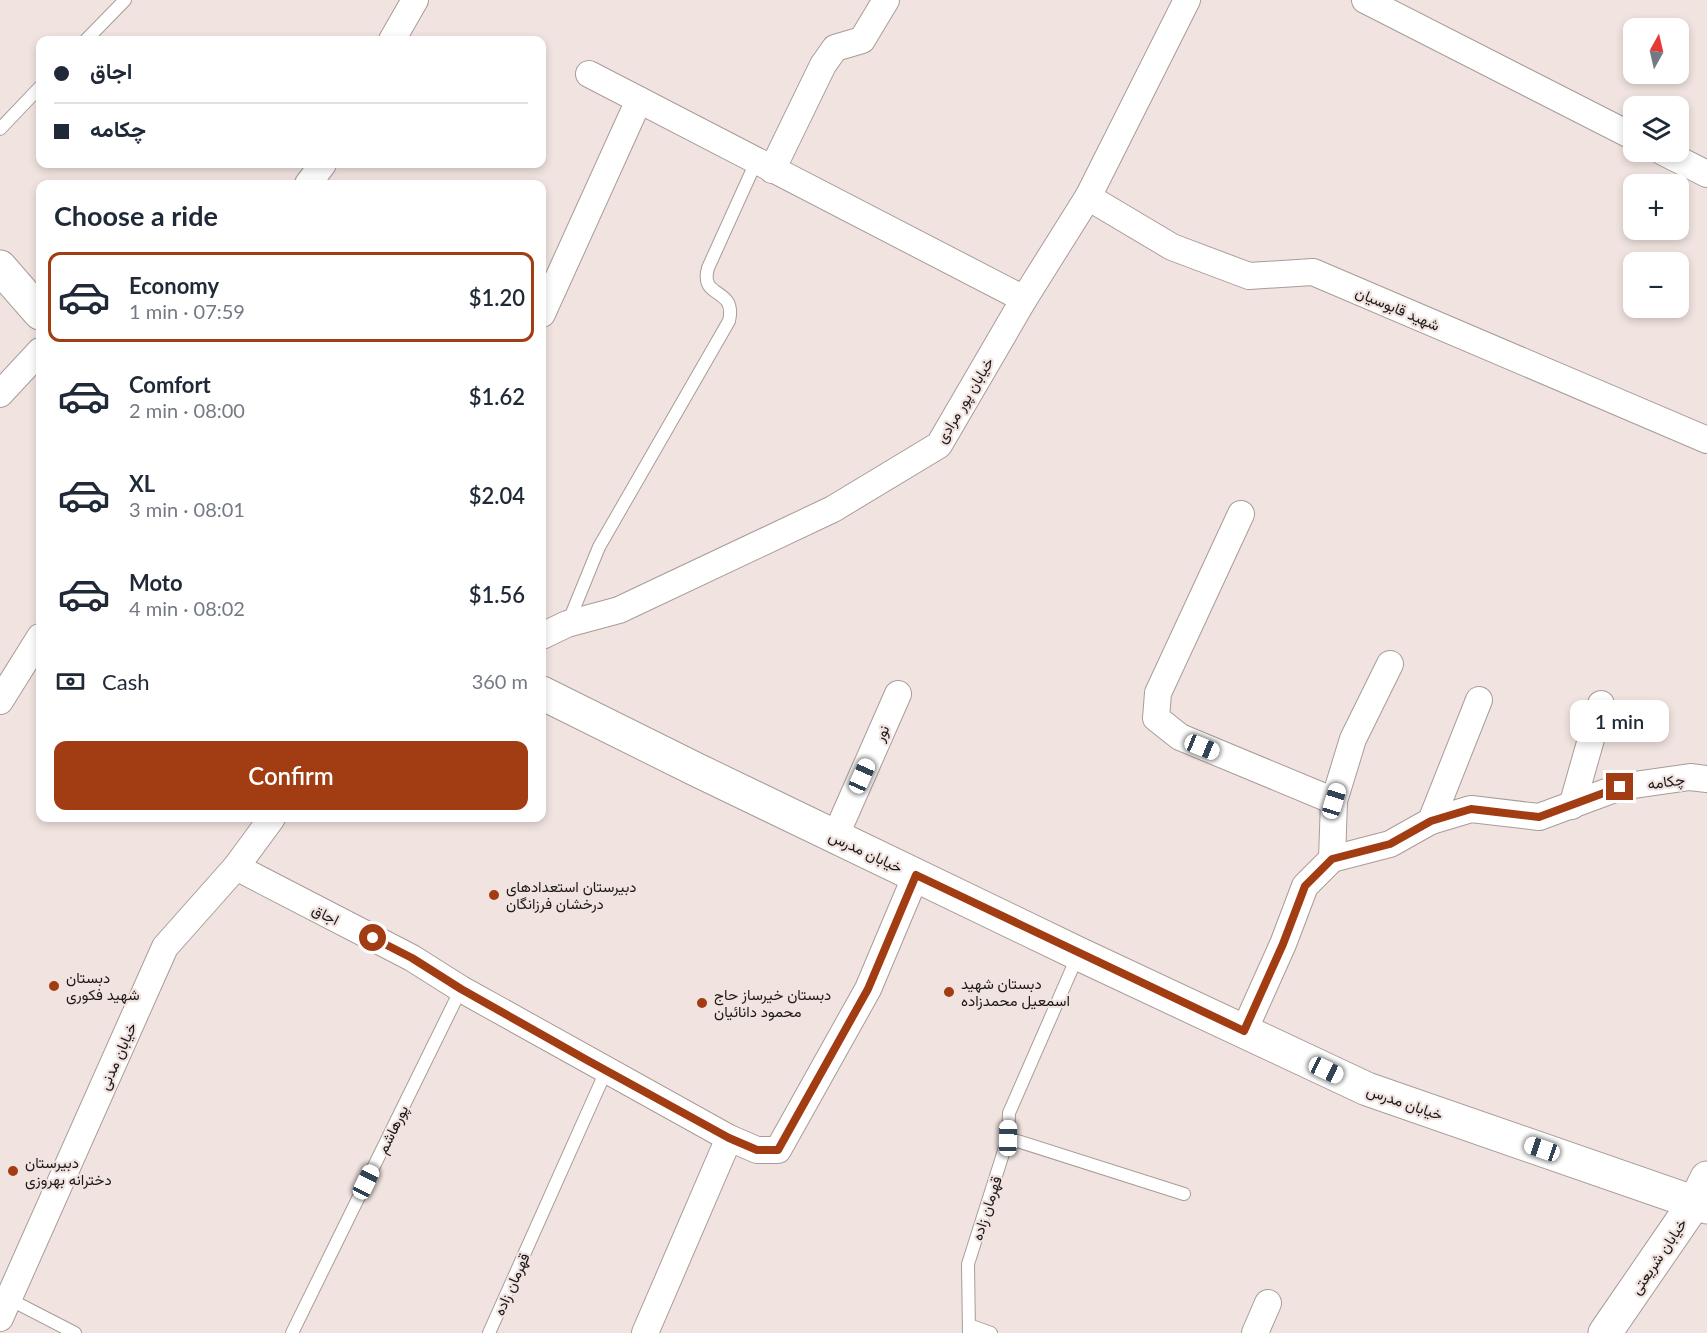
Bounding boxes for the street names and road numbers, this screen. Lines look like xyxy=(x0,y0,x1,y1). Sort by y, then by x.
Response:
street label: شهید قابوسیان xyxy=(1353,282,1443,335)
street label: خیابان پور مرادی xyxy=(931,354,998,447)
street label: نور xyxy=(869,722,893,745)
street label: چکامه xyxy=(1646,769,1686,794)
street label: خیابان مدرس xyxy=(825,826,906,878)
street label: اجاق xyxy=(309,900,342,929)
street label: خیابان مدنی xyxy=(94,1020,142,1093)
street label: خیابان مدرس xyxy=(1364,1081,1445,1125)
street label: پورهاشم xyxy=(373,1102,413,1157)
street label: قهرمان زاده xyxy=(967,1173,1006,1243)
street label: خیابان شریعتی xyxy=(1626,1215,1692,1299)
street label: قهرمان زاده xyxy=(489,1250,534,1318)

